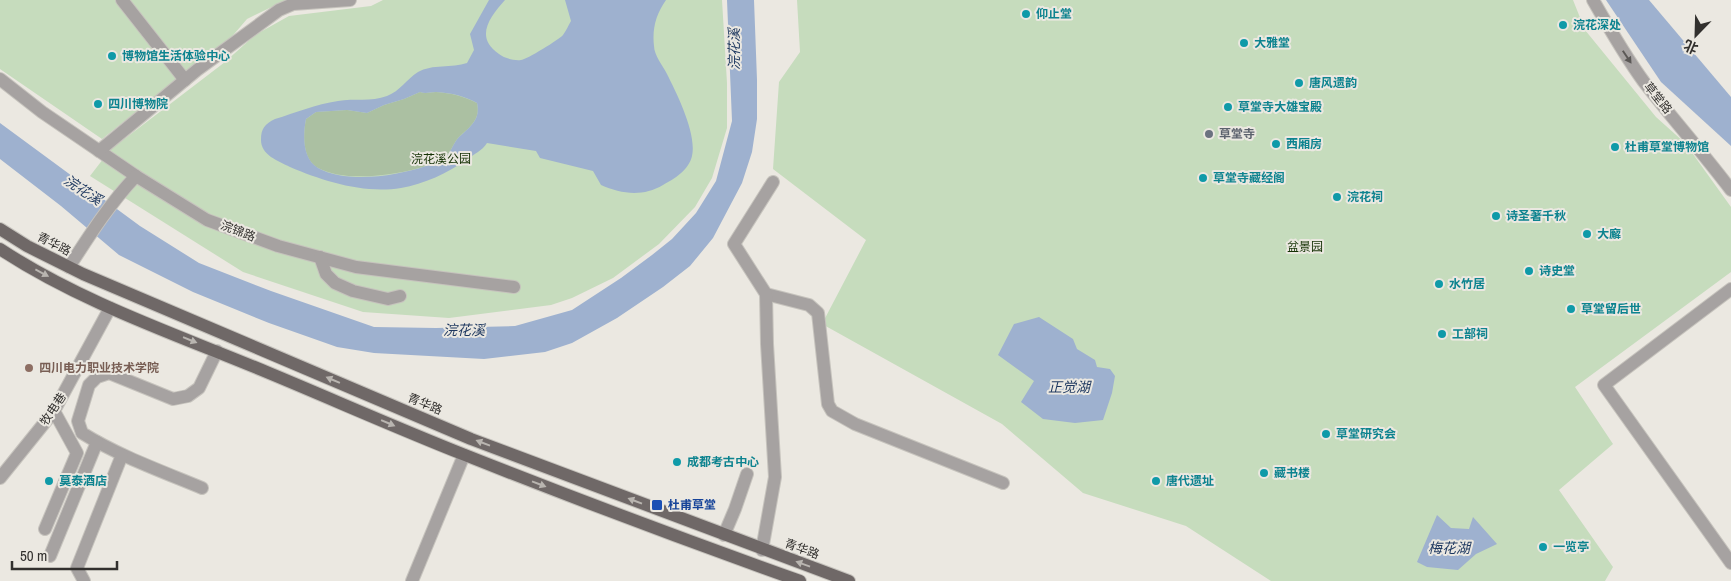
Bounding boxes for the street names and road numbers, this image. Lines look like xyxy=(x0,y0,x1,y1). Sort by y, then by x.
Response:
street label: 草堂路 xyxy=(1640,79,1676,117)
street label: 浣锦路 xyxy=(218,217,258,245)
street label: 青华路 xyxy=(34,229,74,259)
street label: 牧电巷 xyxy=(36,390,70,428)
street label: 青华路 xyxy=(405,390,445,418)
street label: 青华路 xyxy=(782,535,822,563)

